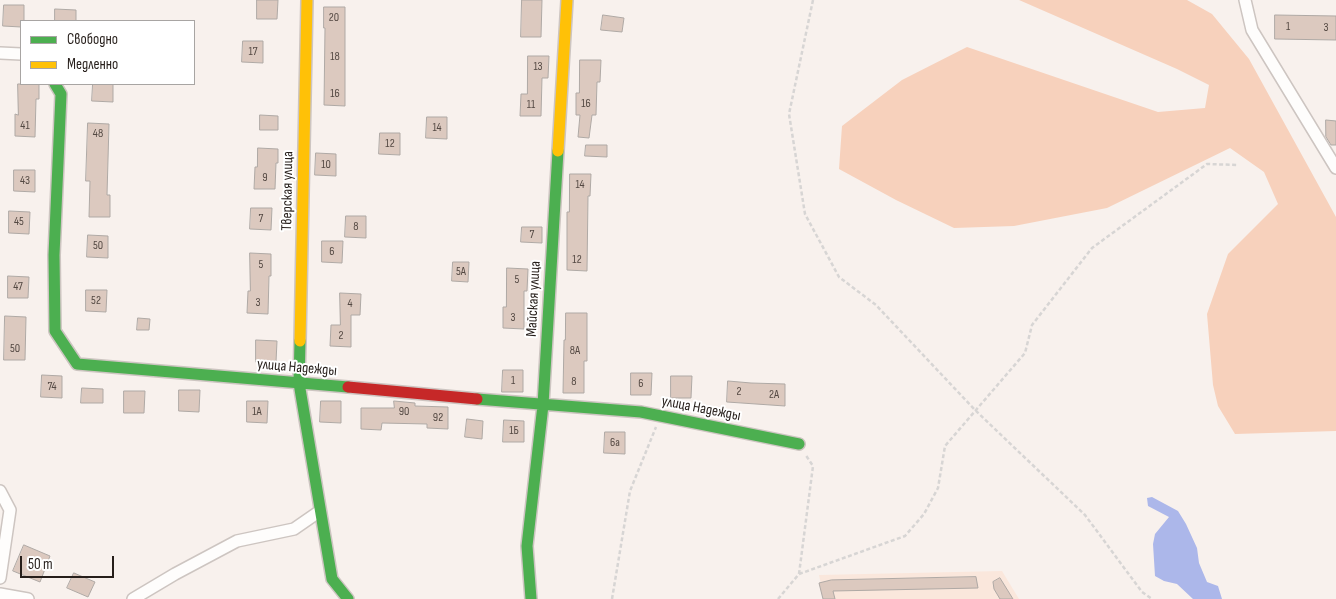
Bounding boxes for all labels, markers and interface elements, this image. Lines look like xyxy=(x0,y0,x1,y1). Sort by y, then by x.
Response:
house number: 20 xyxy=(329,11,339,25)
legend xyxy=(20,20,195,85)
house number: 1 xyxy=(1286,20,1290,34)
house number: 3 xyxy=(1323,21,1329,35)
text: Свободно xyxy=(67,30,118,49)
house number: 17 xyxy=(249,45,257,59)
house number: 18 xyxy=(330,50,340,64)
text: Медленно xyxy=(67,55,118,74)
house number: 13 xyxy=(533,60,543,74)
house number: 16 xyxy=(330,87,340,101)
house number: 16 xyxy=(581,97,591,111)
house number: 11 xyxy=(527,98,535,112)
house number: 41 xyxy=(20,119,30,133)
house number: 14 xyxy=(432,121,442,135)
house number: 48 xyxy=(93,127,103,141)
house number: 12 xyxy=(385,137,395,151)
street label: Тверская улица xyxy=(278,151,298,231)
house number: 10 xyxy=(321,158,331,172)
house number: 9 xyxy=(262,171,268,185)
house number: 43 xyxy=(20,174,30,188)
house number: 14 xyxy=(575,178,585,192)
house number: 7 xyxy=(259,212,263,226)
house number: 45 xyxy=(14,215,24,229)
house number: 8 xyxy=(353,220,359,234)
house number: 7 xyxy=(530,228,534,242)
house number: 50 xyxy=(93,239,103,253)
house number: 6 xyxy=(329,245,335,259)
house number: 12 xyxy=(572,253,582,267)
house number: 5 xyxy=(259,258,263,272)
street label: Майская улица xyxy=(523,261,545,337)
house number: 5А xyxy=(456,265,466,279)
house number: 5 xyxy=(515,273,519,287)
house number: 47 xyxy=(13,280,23,294)
house number: 52 xyxy=(91,294,101,308)
house number: 3 xyxy=(255,296,261,310)
house number: 4 xyxy=(347,297,353,311)
house number: 3 xyxy=(510,311,516,325)
house number: 2 xyxy=(339,329,343,343)
house number: 50 xyxy=(10,342,20,356)
house number: 8А xyxy=(570,344,580,358)
street label: улица Надежды xyxy=(256,356,338,380)
house number: 1 xyxy=(511,374,515,388)
house number: 8 xyxy=(571,375,577,389)
house number: 6 xyxy=(638,377,644,391)
house number: 74 xyxy=(47,380,57,394)
house number: 2 xyxy=(737,385,741,399)
house number: 2А xyxy=(769,388,779,402)
street label: улица Надежды xyxy=(660,393,742,425)
house number: 1А xyxy=(252,405,262,419)
house number: 90 xyxy=(399,405,409,419)
house number: 92 xyxy=(433,411,443,425)
house number: 1Б xyxy=(509,424,519,438)
house number: 6а xyxy=(610,436,620,450)
scale bar xyxy=(22,546,116,578)
text: 50 m xyxy=(28,555,53,574)

